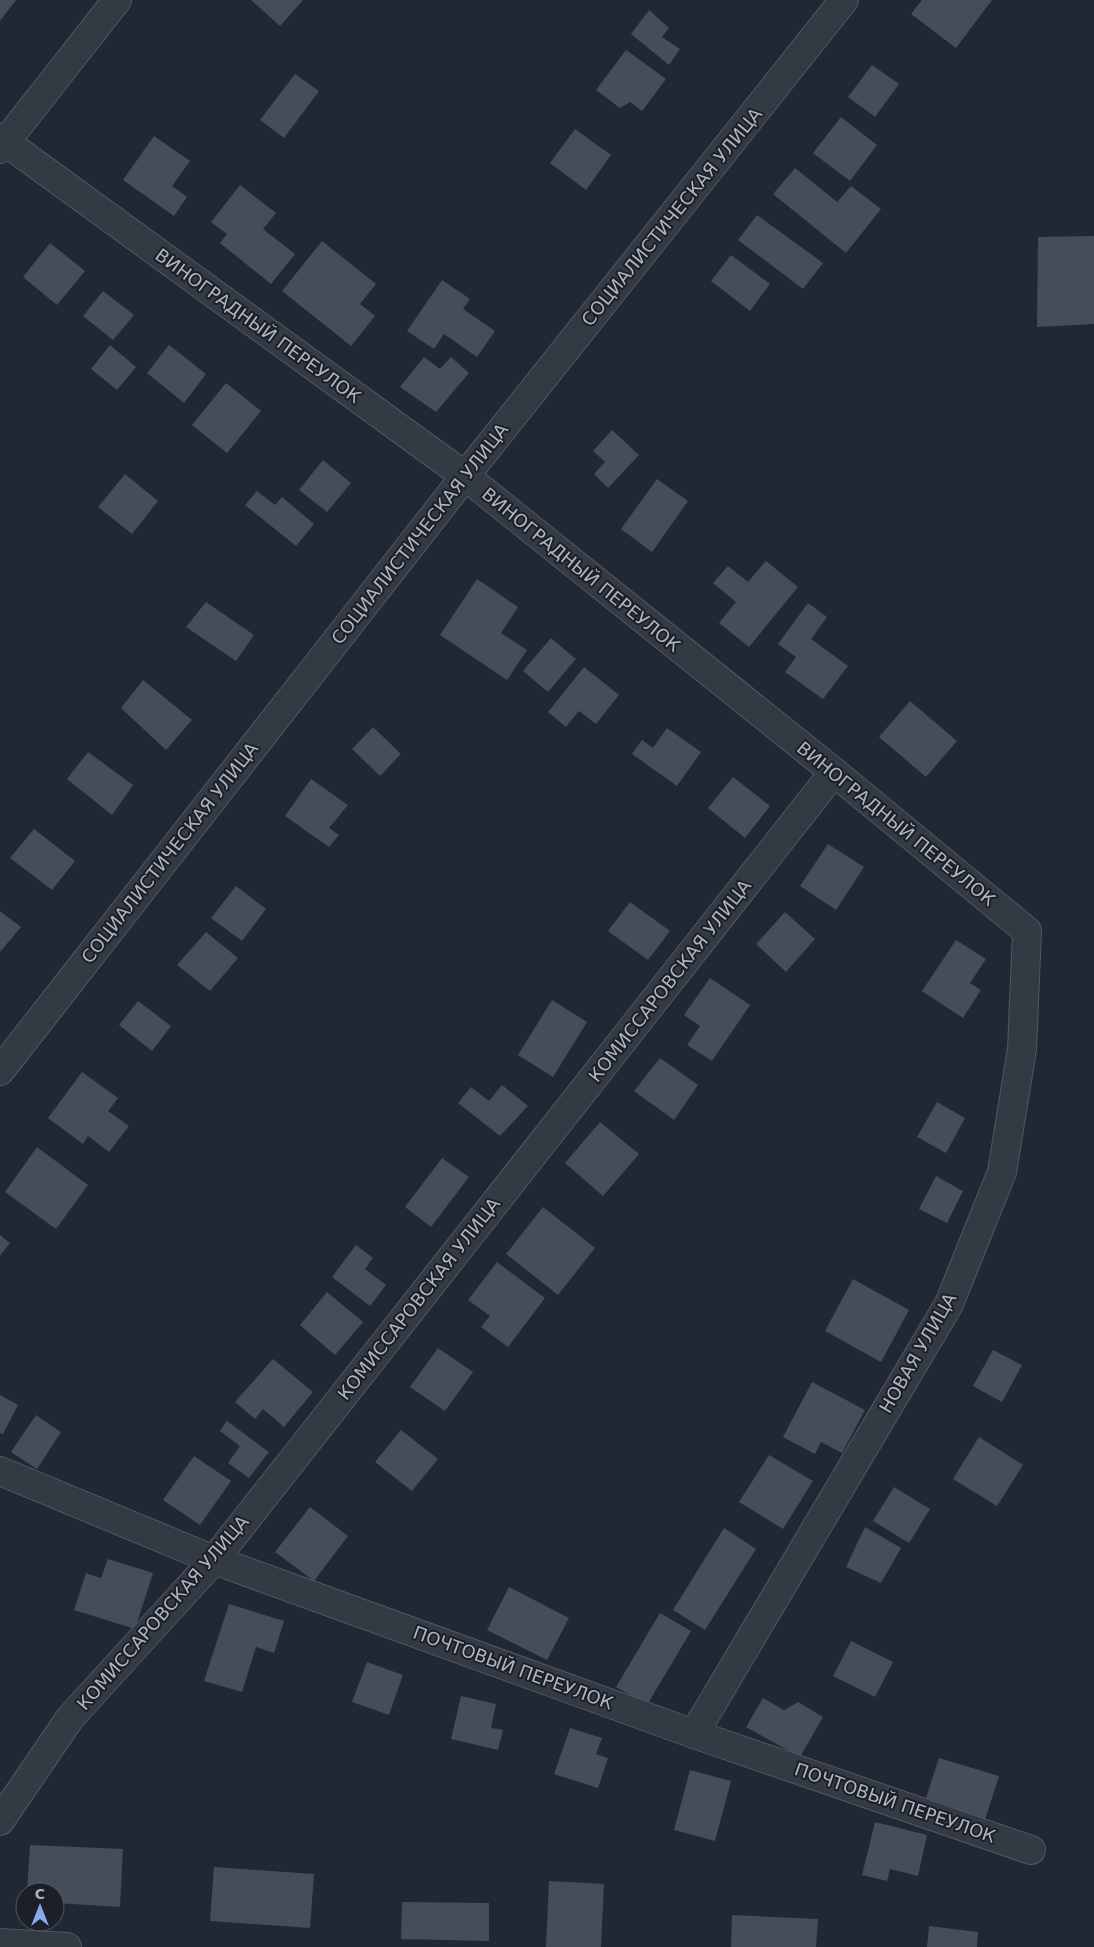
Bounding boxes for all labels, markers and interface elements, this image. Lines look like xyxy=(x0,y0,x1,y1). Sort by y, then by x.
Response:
street label: СОЦИАЛИСТИЧЕСКАЯ УЛИЦА xyxy=(577,103,767,330)
street label: ВИНОГРАДНЫЙ ПЕРЕУЛОК xyxy=(151,244,365,407)
street label: СОЦИАЛИСТИЧЕСКАЯ УЛИЦА xyxy=(327,419,513,648)
street label: ВИНОГРАДНЫЙ ПЕРЕУЛОК xyxy=(478,483,685,656)
street label: ВИНОГРАДНЫЙ ПЕРЕУЛОК xyxy=(793,737,1000,910)
street label: СОЦИАЛИСТИЧЕСКАЯ УЛИЦА xyxy=(77,738,263,967)
street label: КОМИССАРОВСКАЯ УЛИЦА xyxy=(584,875,756,1086)
street label: КОМИССАРОВСКАЯ УЛИЦА xyxy=(333,1193,505,1404)
street label: НОВАЯ УЛИЦА xyxy=(875,1289,961,1416)
street label: КОМИССАРОВСКАЯ УЛИЦА xyxy=(72,1511,253,1714)
street label: ПОЧТОВЫЙ ПЕРЕУЛОК xyxy=(410,1622,616,1714)
street label: ПОЧТОВЫЙ ПЕРЕУЛОК xyxy=(792,1758,999,1847)
north arrow xyxy=(15,1882,65,1932)
text: С xyxy=(35,1886,45,1902)

